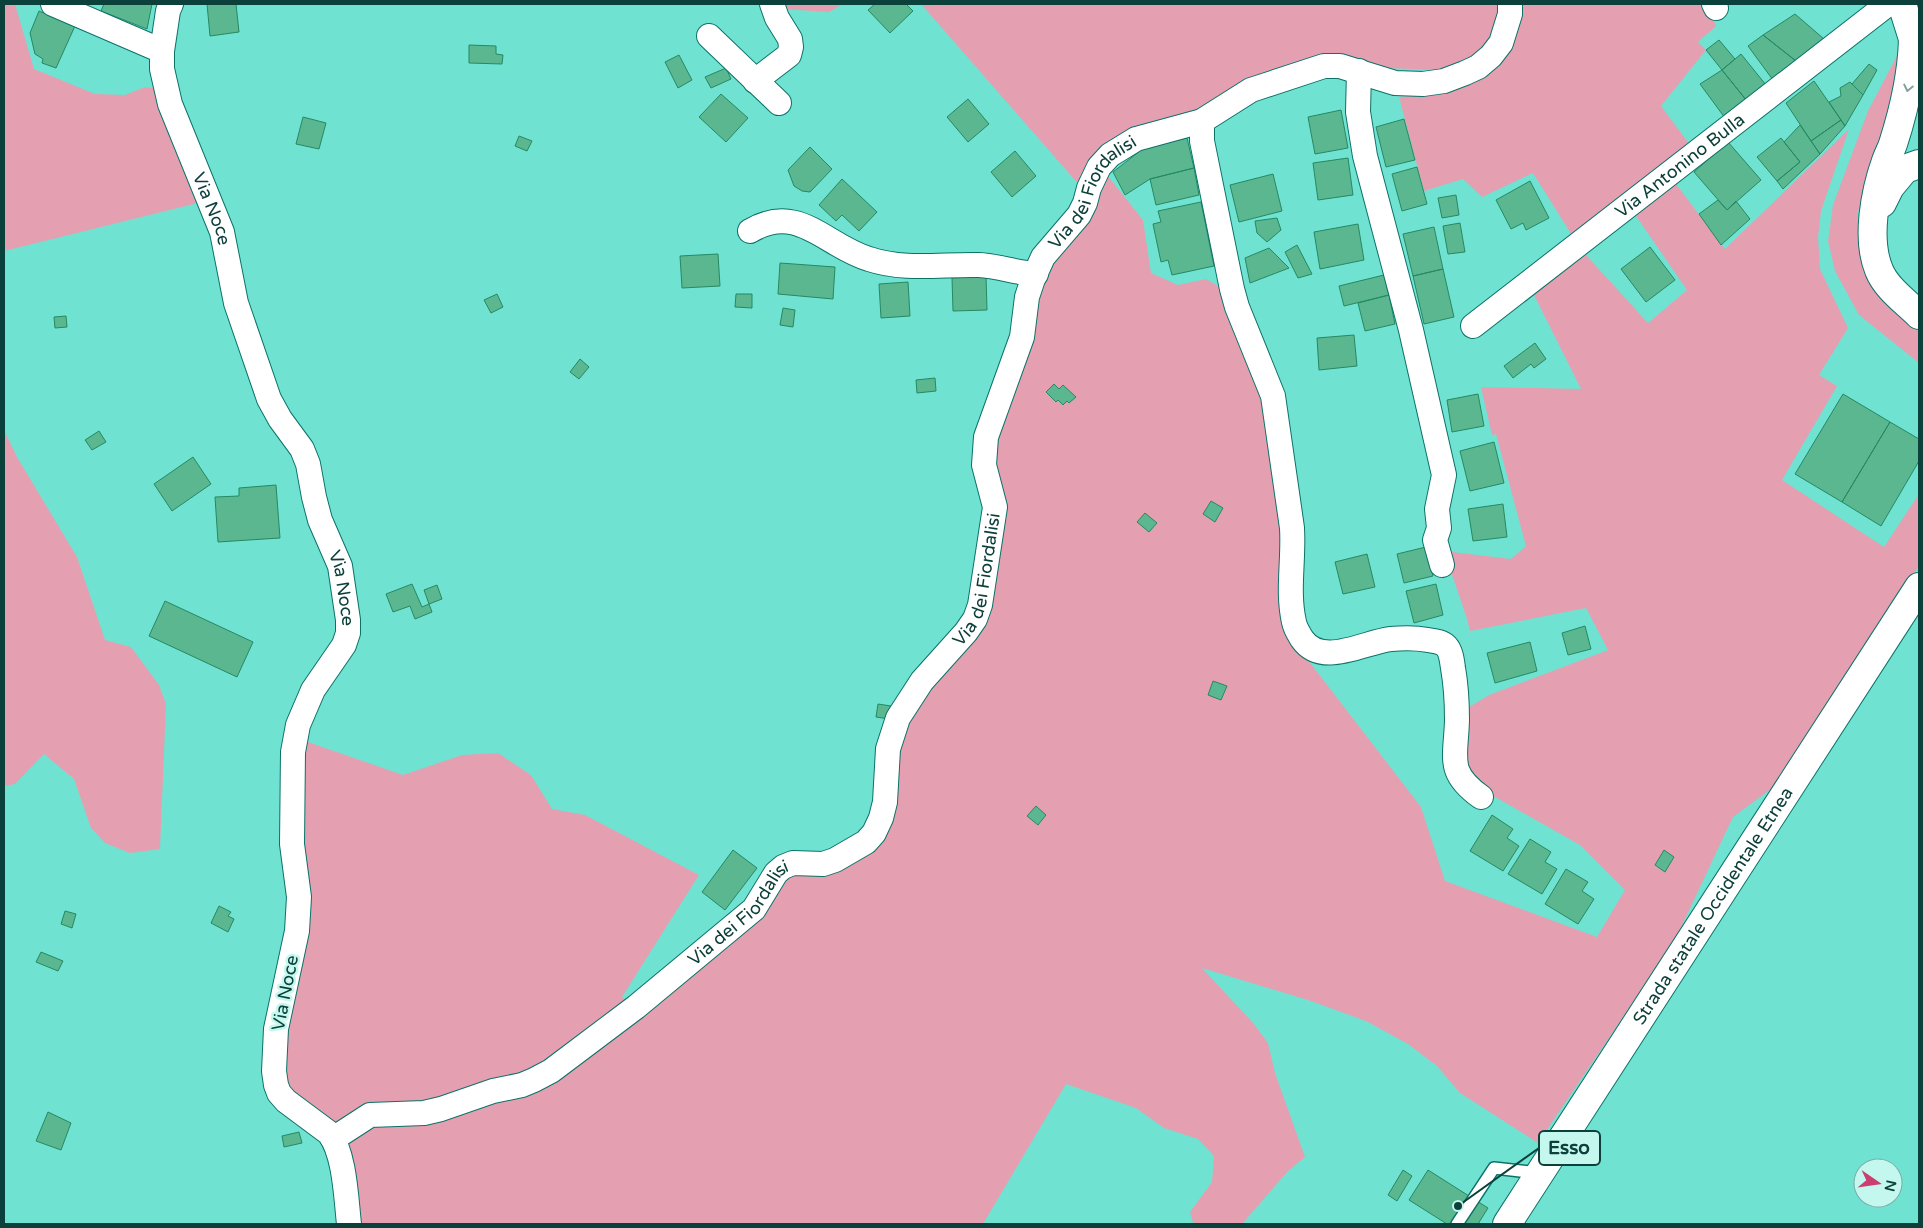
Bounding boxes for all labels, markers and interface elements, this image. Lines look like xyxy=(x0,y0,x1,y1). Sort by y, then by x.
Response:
one-way arrow xyxy=(1903,83,1914,92)
street label: Via Antonino Bulla xyxy=(1611,108,1749,222)
street label: Via dei Fiordalisi xyxy=(1044,131,1140,254)
street label: Via Noce xyxy=(188,169,235,247)
street label: Via dei Fiordalisi xyxy=(948,511,1005,651)
street label: Via Noce xyxy=(324,547,359,626)
street label: Strada statale Occidentale Etnea xyxy=(1628,783,1798,1029)
street label: Via dei Fiordalisi xyxy=(683,855,791,970)
street label: Via Noce xyxy=(267,953,303,1033)
callout: Esso xyxy=(1539,1131,1600,1165)
text: Esso xyxy=(1548,1137,1590,1159)
north arrow xyxy=(1853,1158,1903,1208)
text: N xyxy=(1881,1178,1900,1193)

